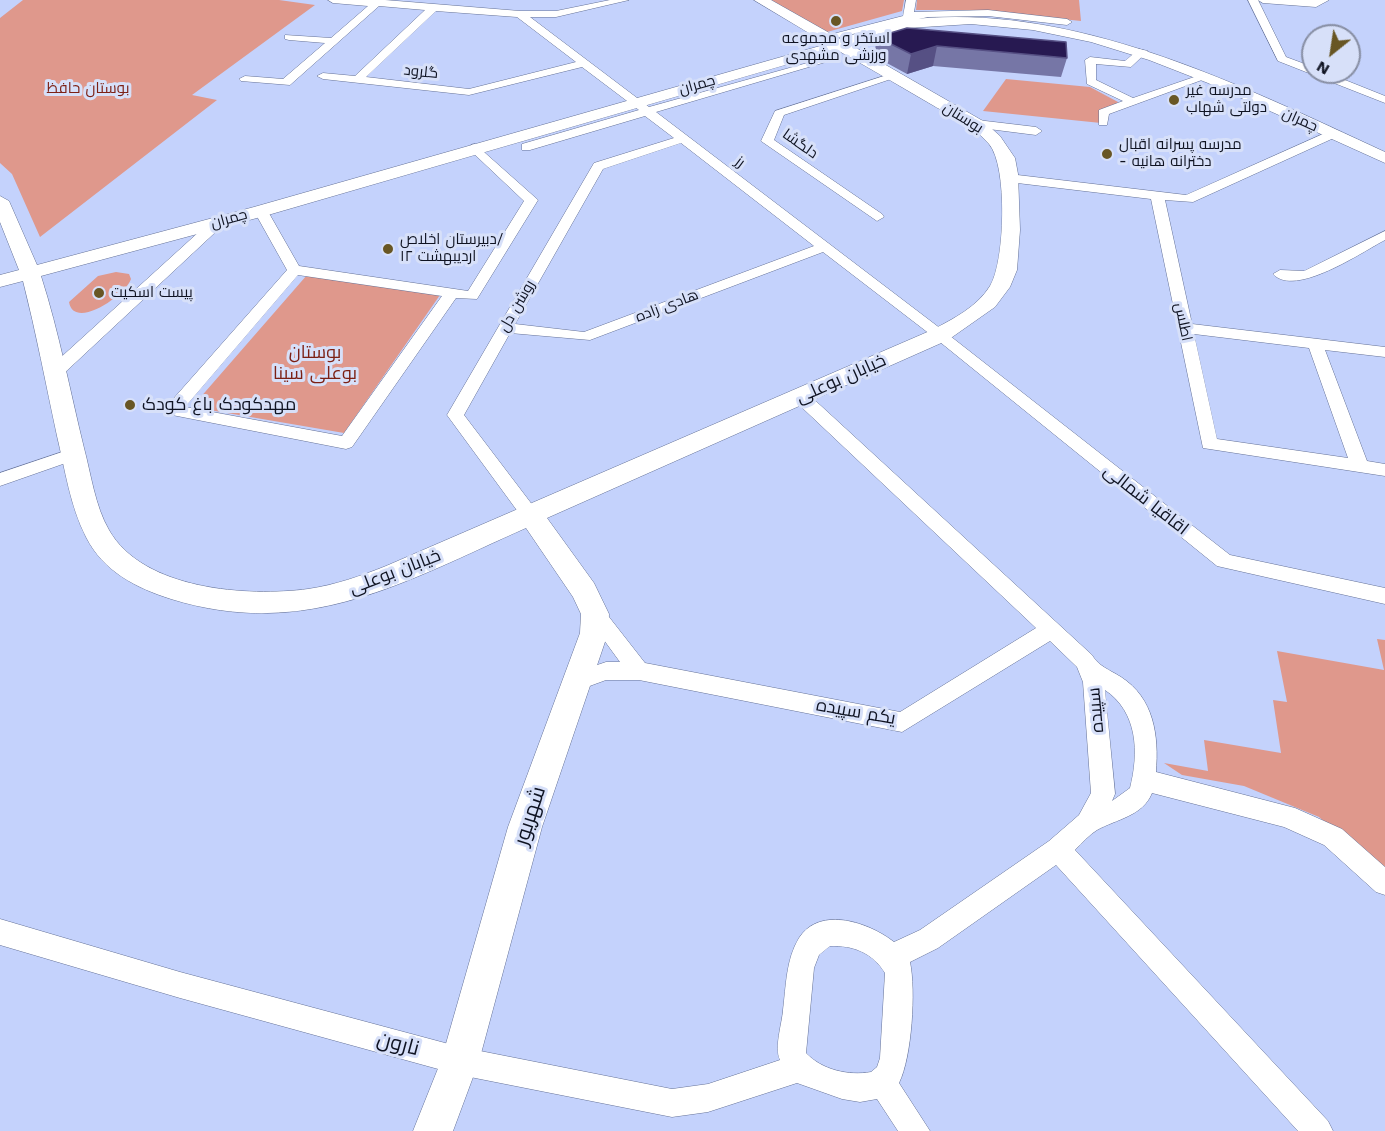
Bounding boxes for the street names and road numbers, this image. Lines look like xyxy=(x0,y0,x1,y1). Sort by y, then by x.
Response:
street label: گلرود xyxy=(403,61,439,83)
street label: چمران xyxy=(677,71,717,99)
street label: بوستان xyxy=(940,99,986,137)
street label: چمران xyxy=(1279,104,1321,136)
street label: دلگشا xyxy=(779,125,821,163)
street label: رز xyxy=(731,152,749,172)
street label: چمران xyxy=(209,206,249,232)
street label: روشن دل xyxy=(495,277,539,335)
street label: هادی زاده xyxy=(633,286,701,326)
street label: اطلس xyxy=(1170,301,1196,343)
street label: خیابان بوعلی xyxy=(793,350,889,408)
street label: اقاقیا شمالی xyxy=(1099,460,1193,540)
street label: خیابان بوعلی xyxy=(346,545,444,599)
street label: سپیده xyxy=(1083,686,1109,734)
street label: یکم سپیده xyxy=(815,694,897,730)
street label: شهریور xyxy=(509,783,551,849)
street label: نارون xyxy=(374,1026,422,1062)

